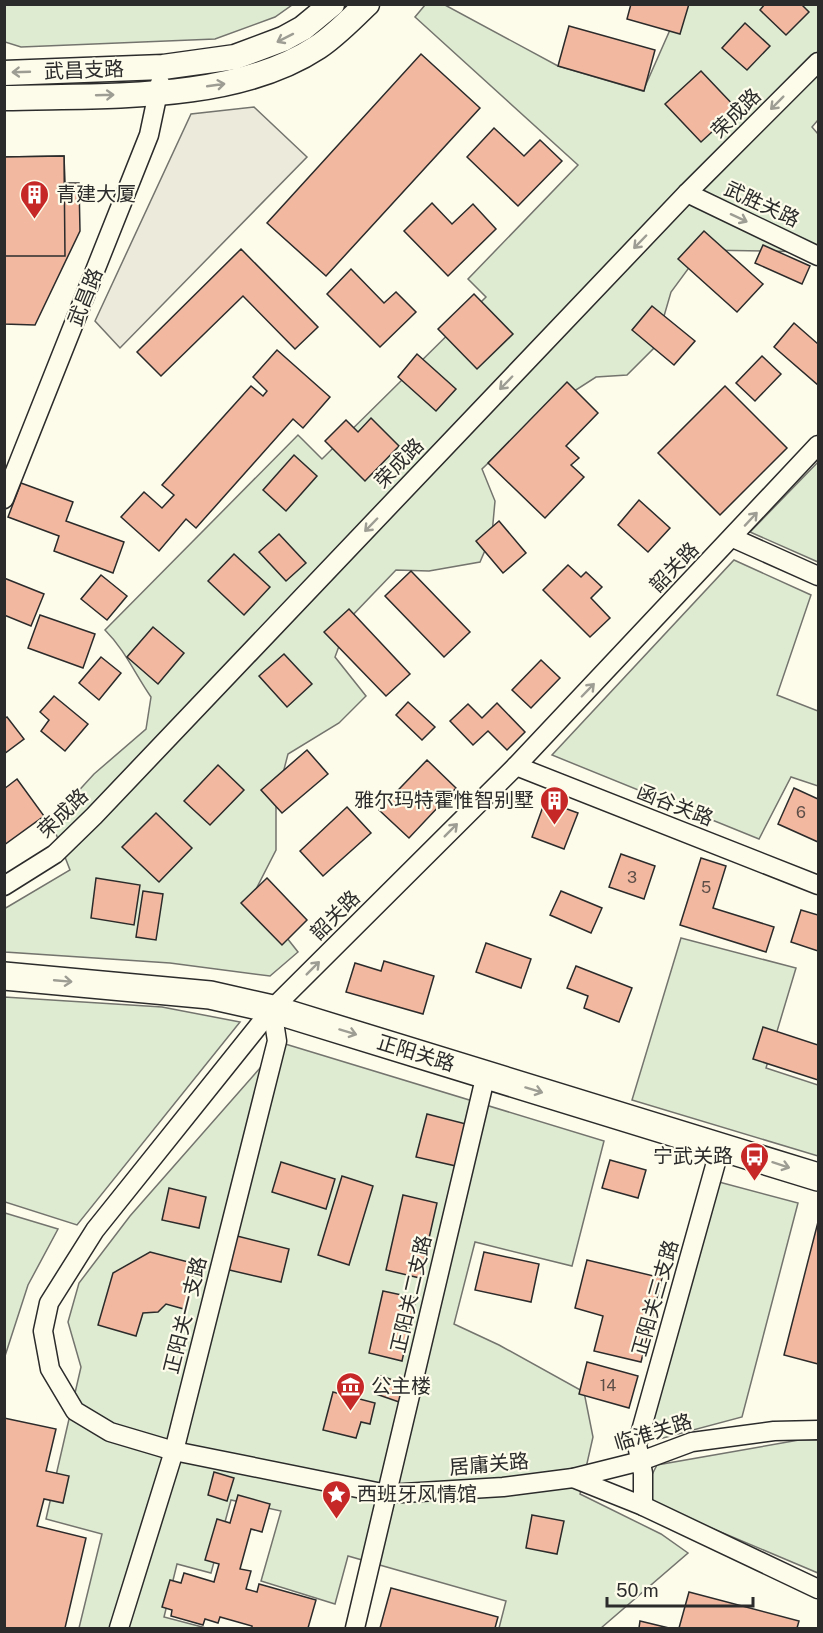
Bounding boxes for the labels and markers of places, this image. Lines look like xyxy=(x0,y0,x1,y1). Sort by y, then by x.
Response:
building icon: 青建大厦 xyxy=(19,178,51,220)
place label: 青建大厦 xyxy=(56,182,136,206)
building icon: 雅尔玛特霍惟智别墅 xyxy=(539,784,571,826)
place label: 雅尔玛特霍惟智别墅 xyxy=(354,788,534,812)
bus stop icon: 宁武关路 xyxy=(738,1140,770,1182)
place label: 宁武关路 xyxy=(653,1144,733,1168)
museum icon: 公主楼 xyxy=(334,1370,366,1412)
place label: 公主楼 xyxy=(371,1374,431,1398)
place icon: 西班牙风情馆 xyxy=(320,1478,352,1520)
place label: 西班牙风情馆 xyxy=(357,1482,477,1506)

